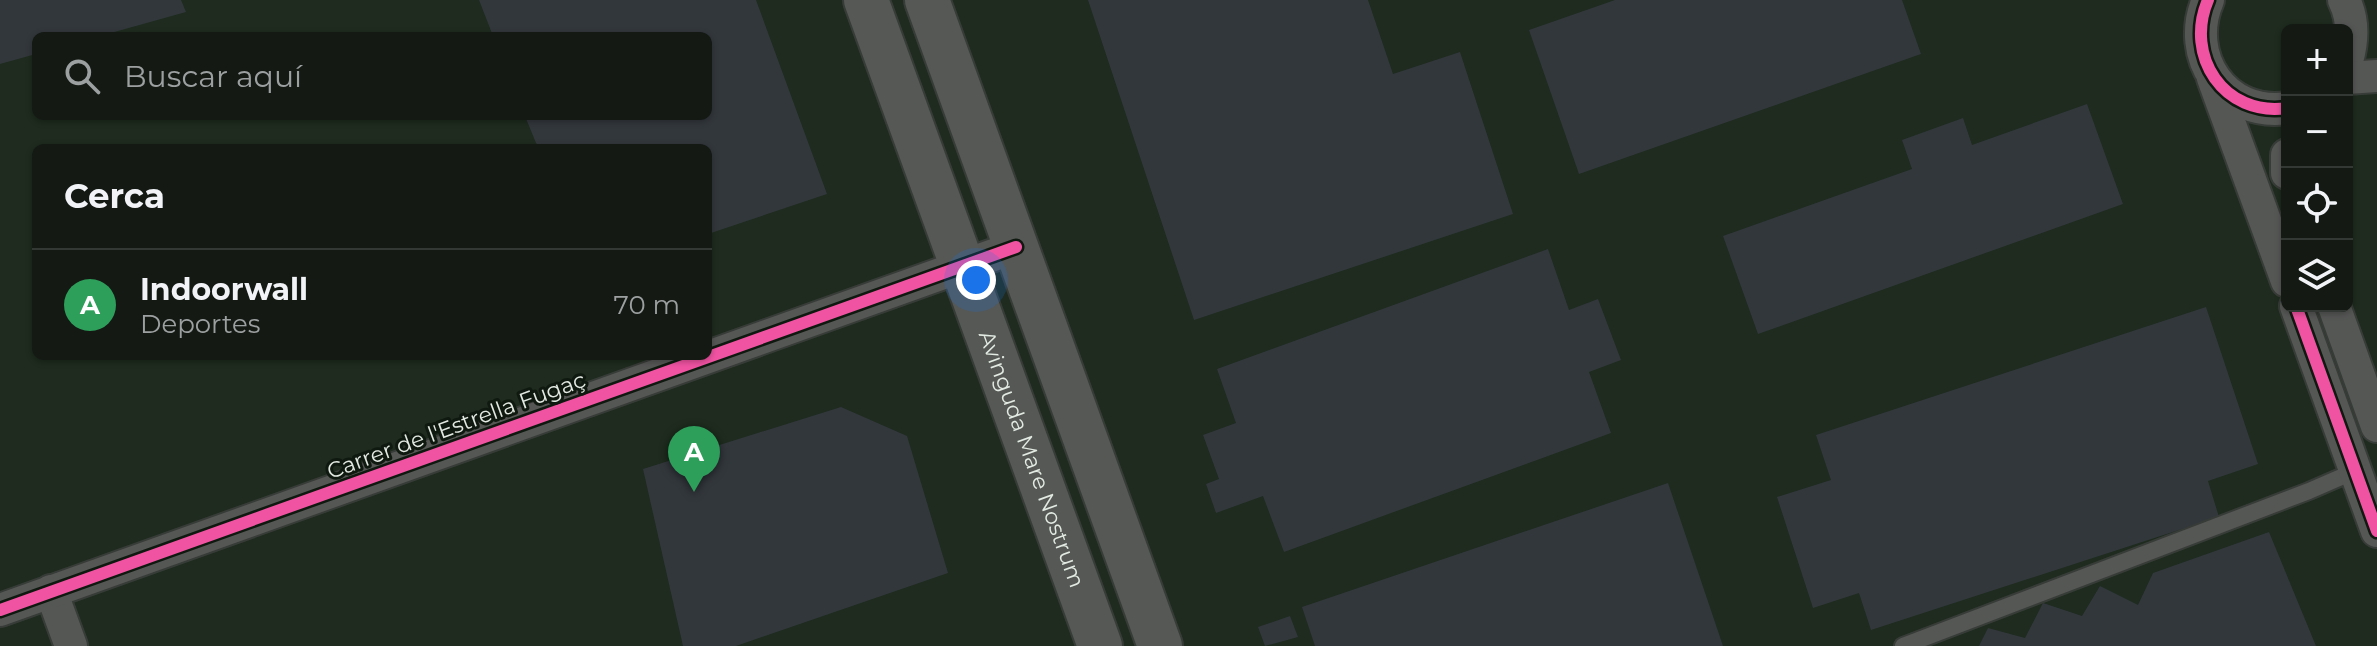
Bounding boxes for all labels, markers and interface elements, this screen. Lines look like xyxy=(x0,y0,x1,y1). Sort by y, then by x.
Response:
map controls xyxy=(2281,24,2353,312)
button: + xyxy=(2281,24,2353,96)
search box xyxy=(32,32,712,120)
icon: search xyxy=(60,54,104,98)
text: Buscar aquí xyxy=(124,58,302,95)
button: − xyxy=(2281,96,2353,168)
button: locate xyxy=(2281,168,2353,240)
text: Cerca xyxy=(64,175,165,217)
button: layers xyxy=(2281,240,2353,312)
your location xyxy=(956,260,996,300)
text: Indoorwall xyxy=(140,271,308,308)
text: A xyxy=(80,289,100,321)
text: 70 m xyxy=(614,289,680,321)
text: Deportes xyxy=(140,308,260,340)
street label: Avinguda Mare Nostrum xyxy=(973,327,1091,591)
street label: Carrer de l'Estrella Fugaç xyxy=(323,366,589,485)
pin: A xyxy=(668,426,720,492)

